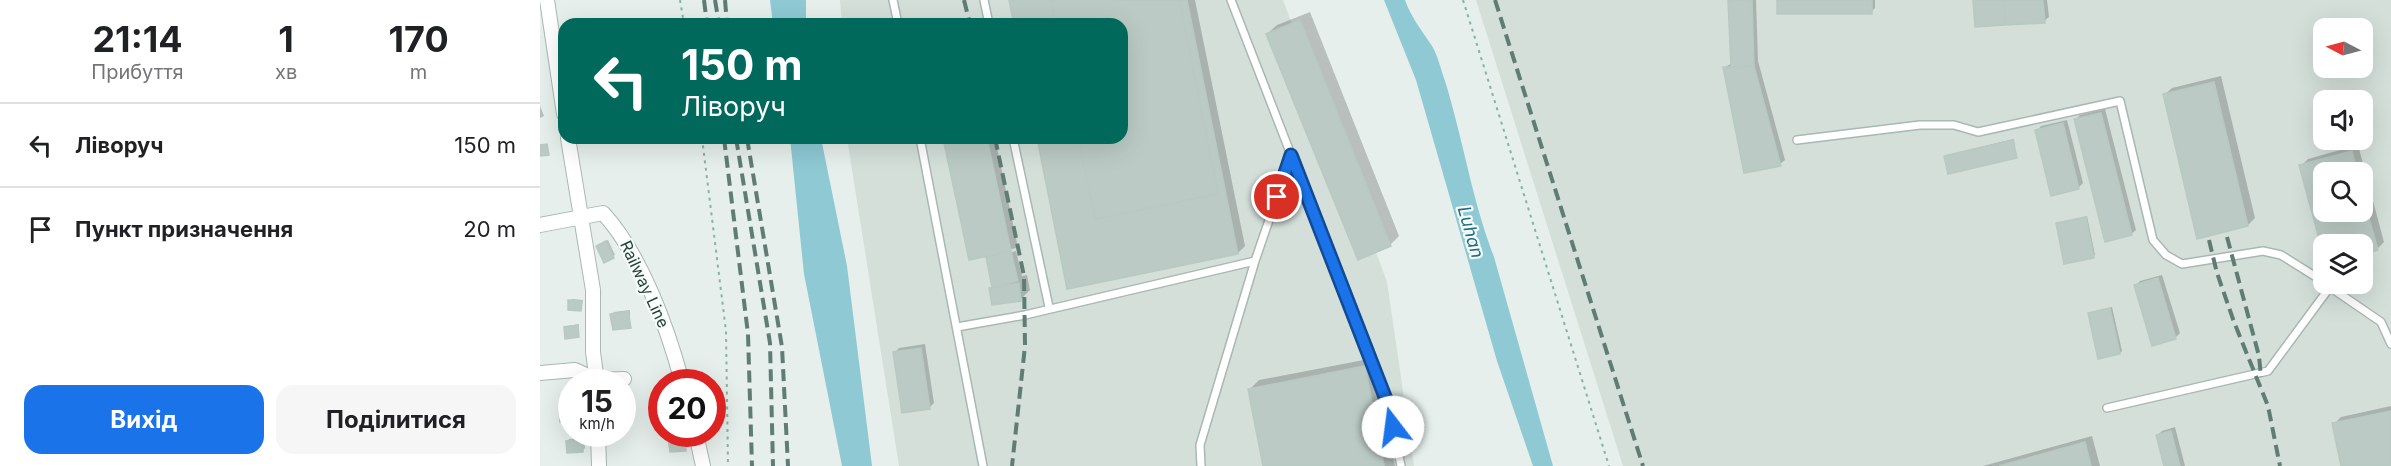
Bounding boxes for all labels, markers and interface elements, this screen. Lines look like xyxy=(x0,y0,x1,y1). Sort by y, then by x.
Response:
text: 21:14 xyxy=(92,17,183,61)
text: 1 xyxy=(278,17,294,61)
text: 170 xyxy=(389,17,449,61)
north arrow xyxy=(2313,18,2373,78)
map controls xyxy=(2313,18,2373,294)
text: 150 m xyxy=(681,39,803,90)
icon: left xyxy=(582,42,660,120)
text: Прибуття xyxy=(91,60,184,84)
text: хв xyxy=(275,60,297,84)
text: m xyxy=(410,60,427,84)
text: Ліворуч xyxy=(681,90,786,123)
button: sound xyxy=(2313,90,2373,150)
icon: left xyxy=(24,129,57,162)
text: Ліворуч xyxy=(75,132,163,158)
text: 150 m xyxy=(454,132,516,158)
button: search xyxy=(2313,162,2373,222)
pin xyxy=(1251,171,1302,222)
icon: arrive xyxy=(1260,180,1293,213)
water label: Luhan xyxy=(1454,204,1488,260)
icon: arrive xyxy=(24,213,57,246)
text: Пункт призначення xyxy=(75,216,293,242)
text: 20 m xyxy=(463,216,516,242)
button: layers xyxy=(2313,234,2373,294)
street label: Railway Line xyxy=(616,237,674,331)
speed limit sign: 20 xyxy=(648,369,726,447)
text: 15 xyxy=(581,383,613,419)
button: Вихід xyxy=(24,385,264,454)
button: Поділитися xyxy=(276,385,516,454)
position arrow xyxy=(1361,395,1425,459)
text: km/h xyxy=(579,414,615,433)

